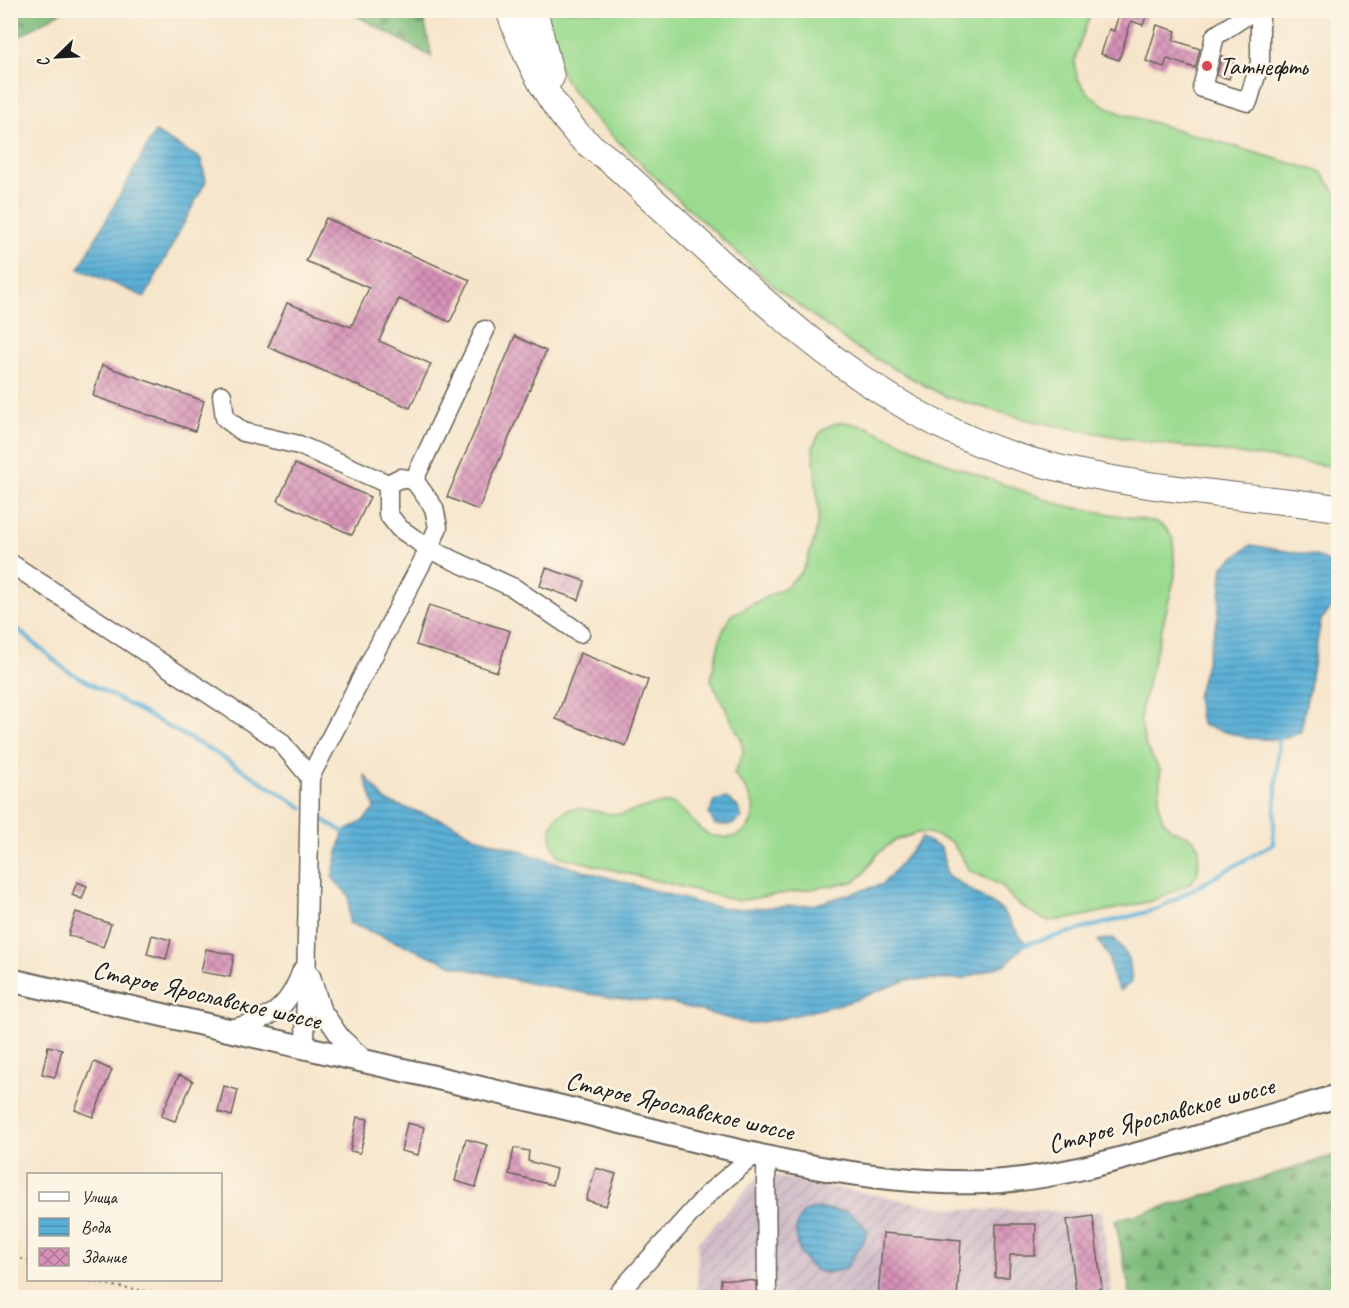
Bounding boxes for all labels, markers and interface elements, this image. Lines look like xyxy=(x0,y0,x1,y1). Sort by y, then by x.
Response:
north arrow xyxy=(27,27,87,87)
place label: Татнефть xyxy=(1219,50,1309,83)
text: С xyxy=(33,53,55,70)
marker: Татнефть xyxy=(1200,59,1214,73)
street label: Старое Ярославское шоссе xyxy=(90,953,326,1038)
street label: Старое Ярославское шоссе xyxy=(563,1064,799,1149)
street label: Старое Ярославское шоссе xyxy=(1044,1069,1279,1161)
legend xyxy=(27,1173,222,1281)
text: Улица xyxy=(81,1186,118,1208)
text: Вода xyxy=(81,1216,112,1238)
text: Здание xyxy=(81,1246,127,1268)

